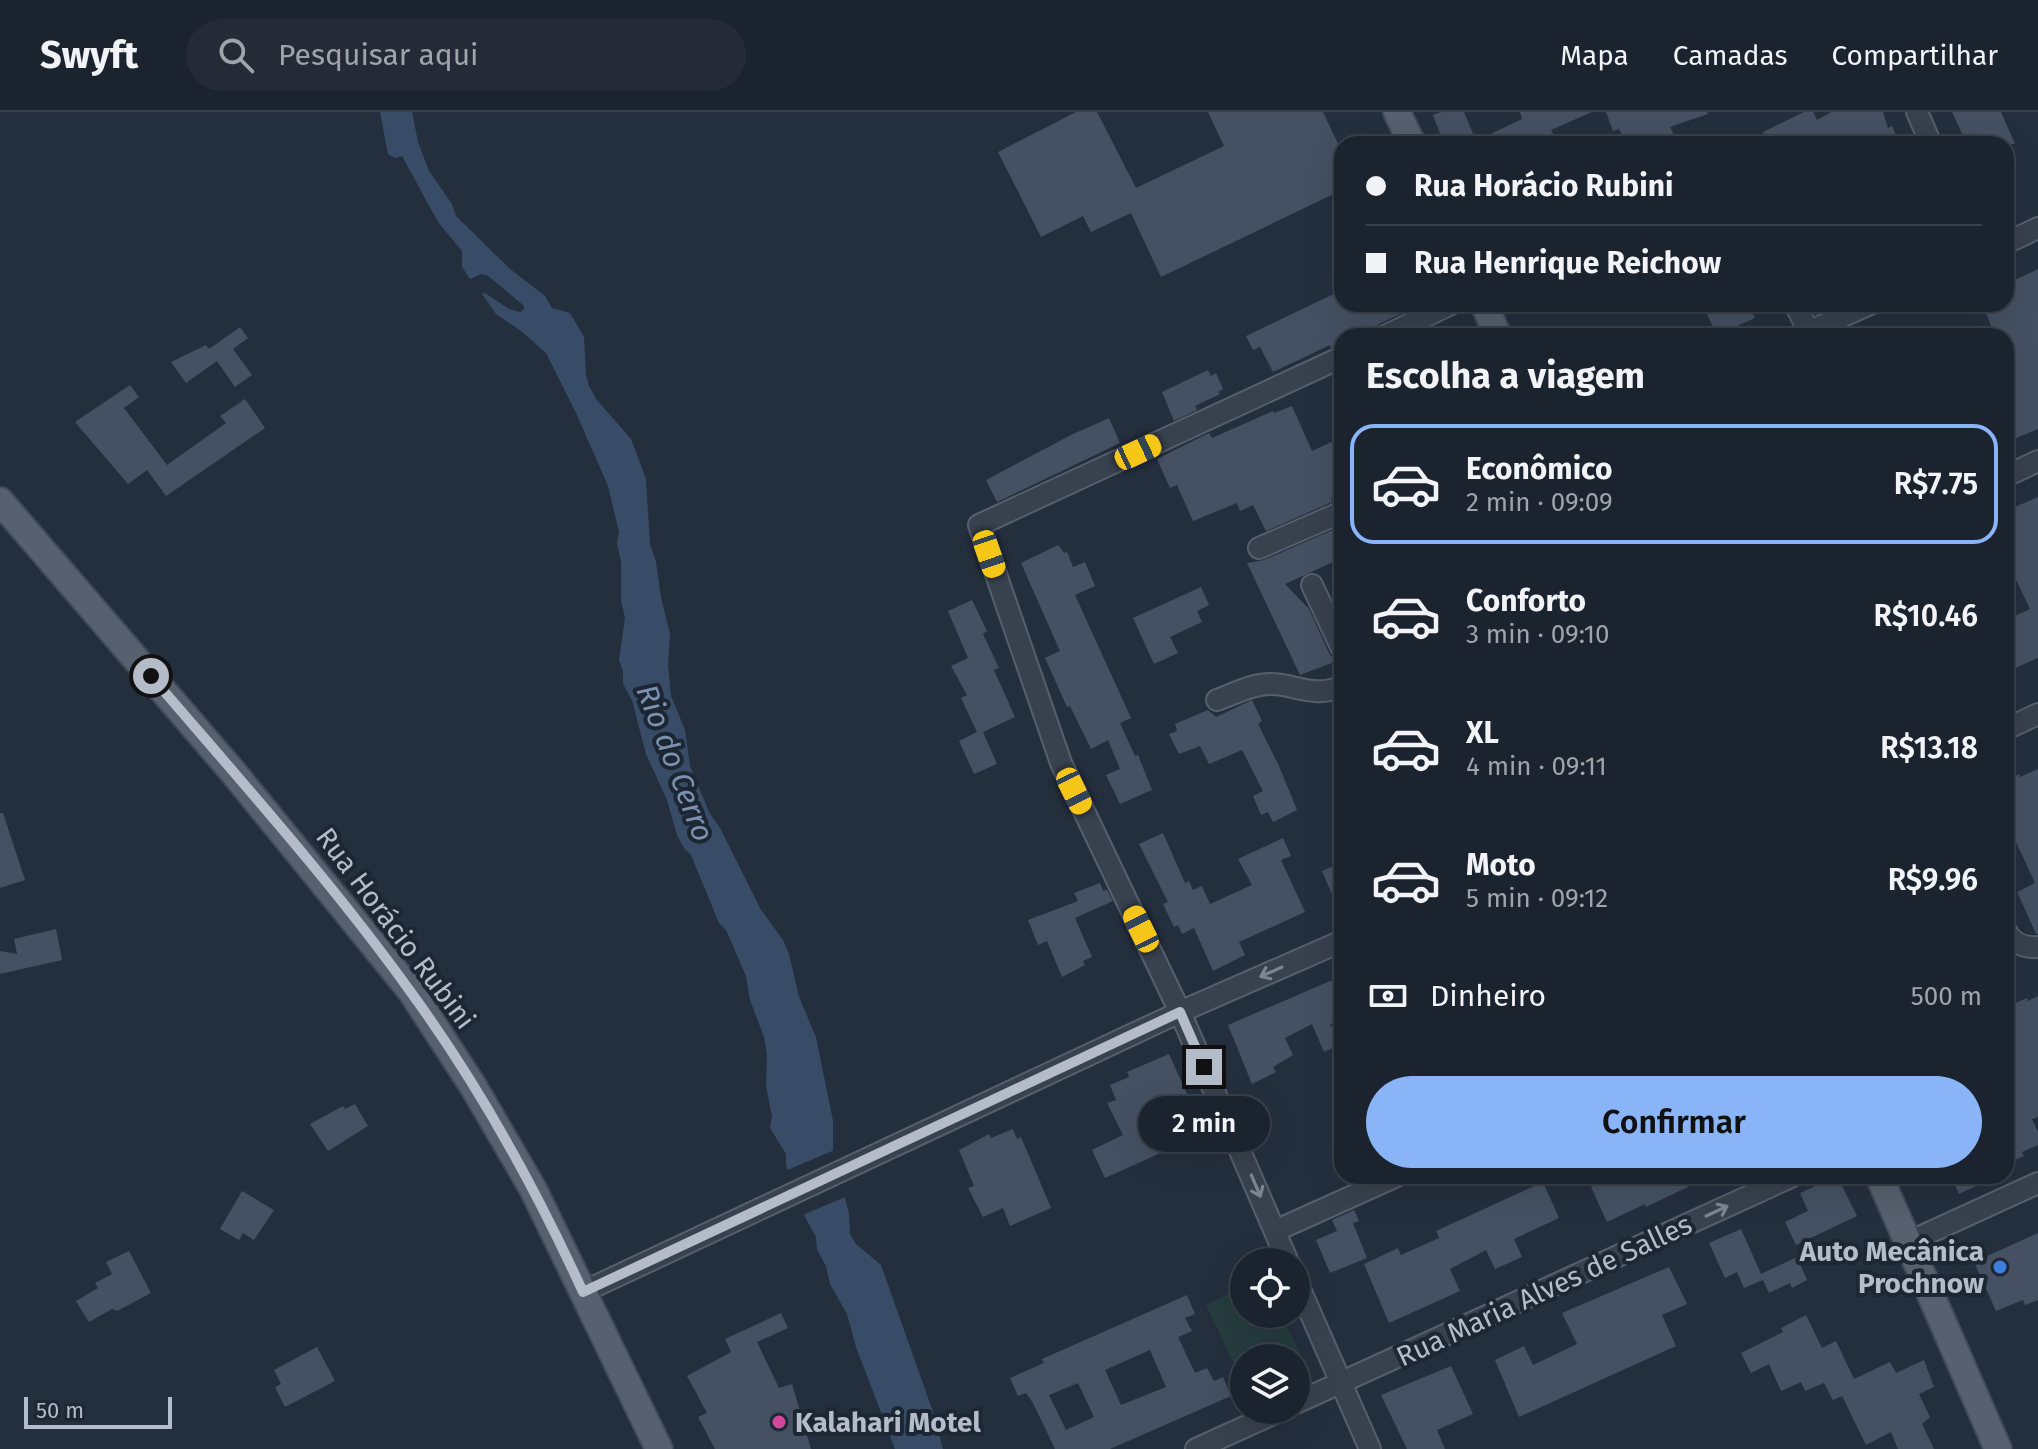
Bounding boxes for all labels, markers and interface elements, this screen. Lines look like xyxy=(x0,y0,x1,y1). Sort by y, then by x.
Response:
search box xyxy=(186,19,746,91)
text: Swyft xyxy=(40,32,138,78)
icon: search xyxy=(214,33,258,77)
text: Pesquisar aqui xyxy=(278,37,479,73)
text: Mapa xyxy=(1560,39,1629,72)
text: Camadas xyxy=(1673,39,1787,72)
text: Compartilhar xyxy=(1831,39,1998,72)
text: Rua Horácio Rubini xyxy=(1414,168,1673,204)
text: Rua Henrique Reichow xyxy=(1414,245,1721,281)
text: Escolha a viagem xyxy=(1366,354,1645,398)
car xyxy=(1111,431,1165,473)
icon: car xyxy=(1370,448,1442,520)
text: Econômico xyxy=(1466,451,1612,487)
text: R$7.75 xyxy=(1894,466,1978,502)
text: 2 min · 09:09 xyxy=(1466,487,1613,518)
car xyxy=(970,527,1008,581)
icon: car xyxy=(1370,580,1442,652)
text: Conforto xyxy=(1466,583,1586,619)
text: R$10.46 xyxy=(1874,598,1978,634)
text: 3 min · 09:10 xyxy=(1466,619,1610,650)
route start xyxy=(133,658,169,694)
water label: Rio do Cerro xyxy=(629,680,721,846)
icon: car xyxy=(1370,712,1442,784)
text: XL xyxy=(1466,715,1499,751)
text: R$13.18 xyxy=(1880,730,1978,766)
text: 4 min · 09:11 xyxy=(1466,751,1607,782)
car xyxy=(1053,764,1095,818)
street label: Rua Horácio Rubini xyxy=(309,821,482,1035)
icon: car xyxy=(1370,844,1442,916)
text: Moto xyxy=(1466,847,1536,883)
text: R$9.96 xyxy=(1888,862,1978,898)
text: 5 min · 09:12 xyxy=(1466,883,1608,914)
car xyxy=(1120,902,1162,956)
one-way arrow xyxy=(1259,966,1283,981)
icon: cash xyxy=(1366,974,1410,1018)
text: Dinheiro xyxy=(1430,978,1546,1014)
text: 500 m xyxy=(1911,981,1982,1012)
route end xyxy=(1186,1049,1222,1085)
button: Confirmar xyxy=(1366,1076,1982,1168)
callout: 2 min xyxy=(1138,1095,1270,1151)
text: 2 min xyxy=(1172,1108,1236,1139)
one-way arrow xyxy=(1249,1173,1264,1198)
one-way arrow xyxy=(1704,1202,1729,1217)
street label: Rua Maria Alves de Salles xyxy=(1391,1207,1697,1373)
place label: Auto Mecânica Prochnow xyxy=(1799,1235,1984,1300)
map controls xyxy=(1230,1248,1310,1424)
button: locate xyxy=(1230,1248,1310,1328)
marker: Auto Mecânica Prochnow xyxy=(1991,1258,2009,1276)
button: layers xyxy=(1230,1344,1310,1424)
scale bar xyxy=(24,1393,172,1429)
text: 50 m xyxy=(36,1397,84,1424)
place label: Kalahari Motel xyxy=(795,1406,981,1439)
marker: Kalahari Motel xyxy=(770,1413,788,1431)

